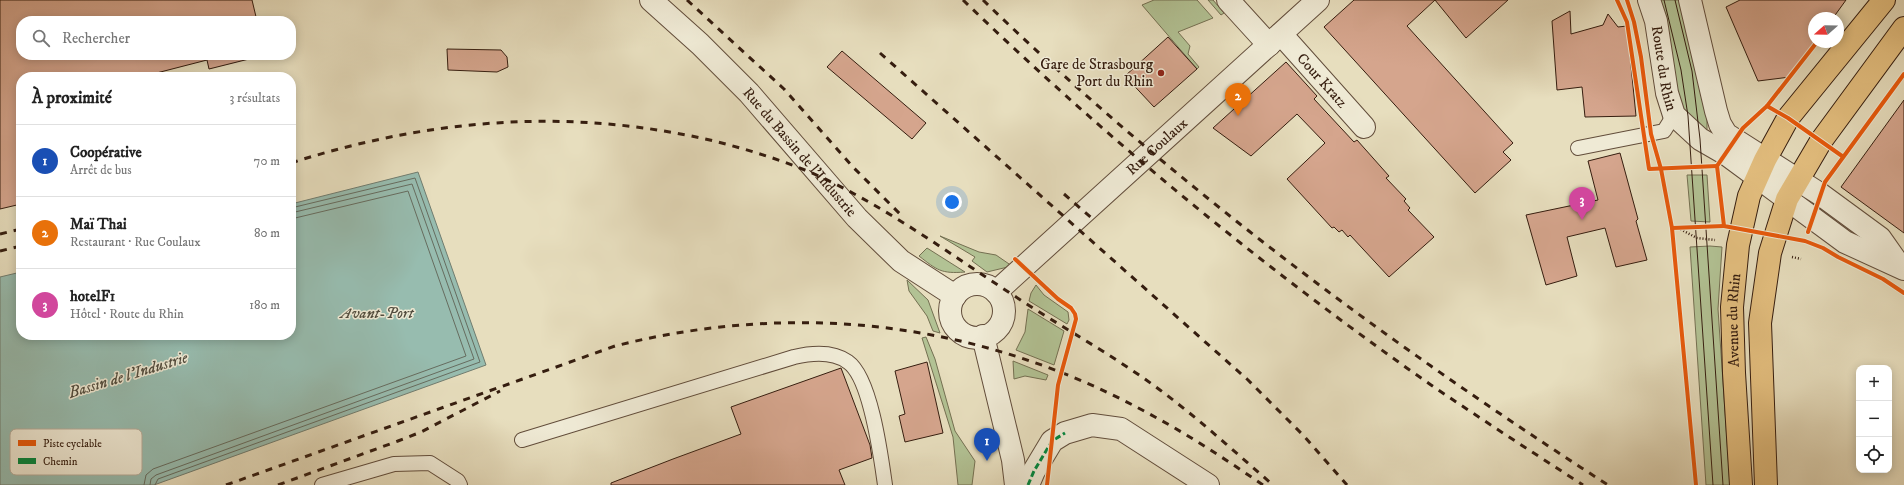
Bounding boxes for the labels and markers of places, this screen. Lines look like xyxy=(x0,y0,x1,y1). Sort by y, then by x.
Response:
place label: Gare de Strasbourg Port du Rhin xyxy=(1040,55,1154,91)
marker: Gare de Strasbourg Port du Rhin xyxy=(1156,68,1166,78)
pin: 2 xyxy=(1225,83,1251,116)
pin: 3 xyxy=(1569,187,1595,220)
pin: 1 xyxy=(974,428,1000,461)

